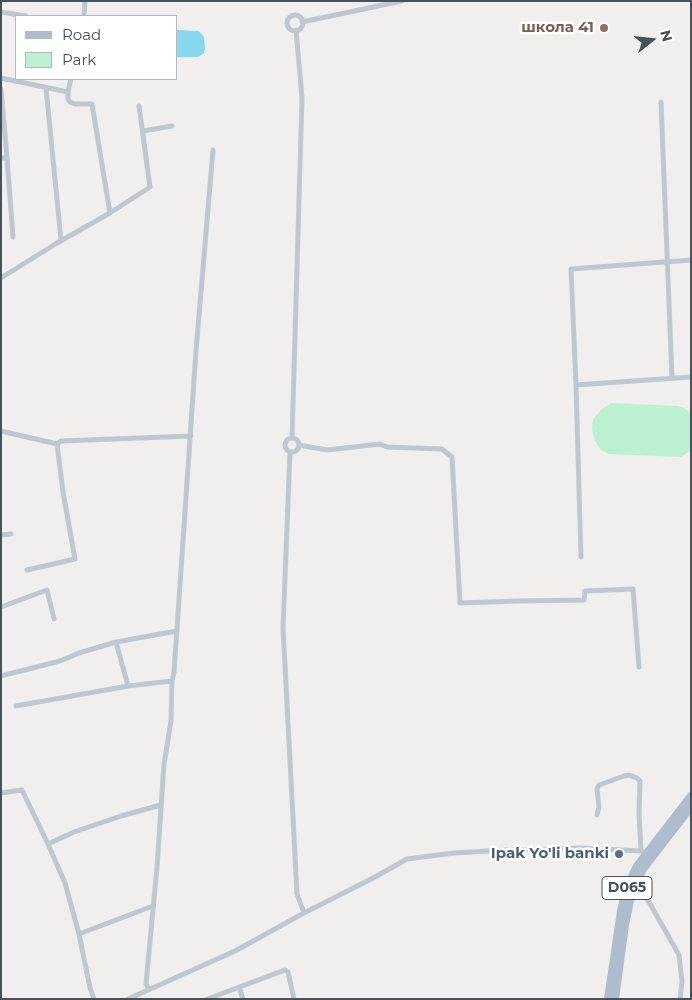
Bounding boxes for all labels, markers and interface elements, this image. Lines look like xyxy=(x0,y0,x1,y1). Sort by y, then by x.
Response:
legend xyxy=(15,15,178,80)
north arrow xyxy=(627,15,677,65)
place label: школа 41 xyxy=(521,19,594,37)
marker: школа 41 xyxy=(598,22,610,34)
text: Road xyxy=(62,25,101,44)
text: N xyxy=(656,28,677,44)
text: Park xyxy=(62,50,96,69)
place label: Ipak Yo'li banki xyxy=(491,845,609,863)
marker: Ipak Yo'li banki xyxy=(613,848,625,860)
road number: D065 xyxy=(602,876,652,900)

